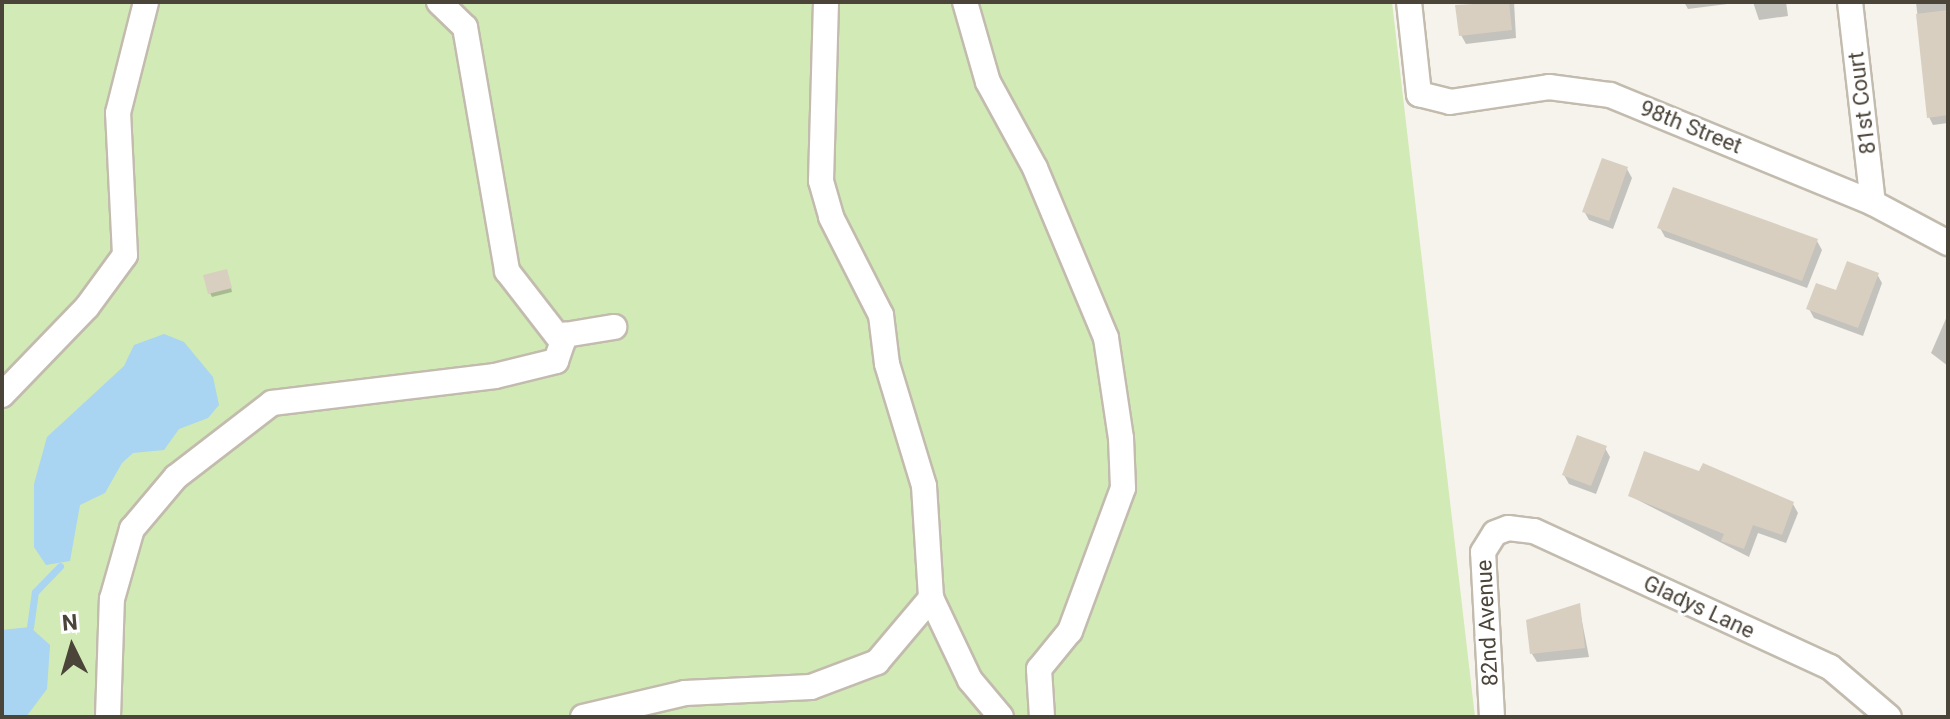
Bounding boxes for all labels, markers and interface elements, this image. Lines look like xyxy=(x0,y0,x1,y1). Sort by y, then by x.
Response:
street label: 81st Court xyxy=(1843,50,1881,156)
street label: 98th Street xyxy=(1636,95,1746,159)
street label: 82nd Avenue xyxy=(1471,559,1503,687)
street label: Gladys Lane xyxy=(1639,570,1759,644)
north arrow xyxy=(32,607,112,687)
text: N xyxy=(61,609,79,636)

